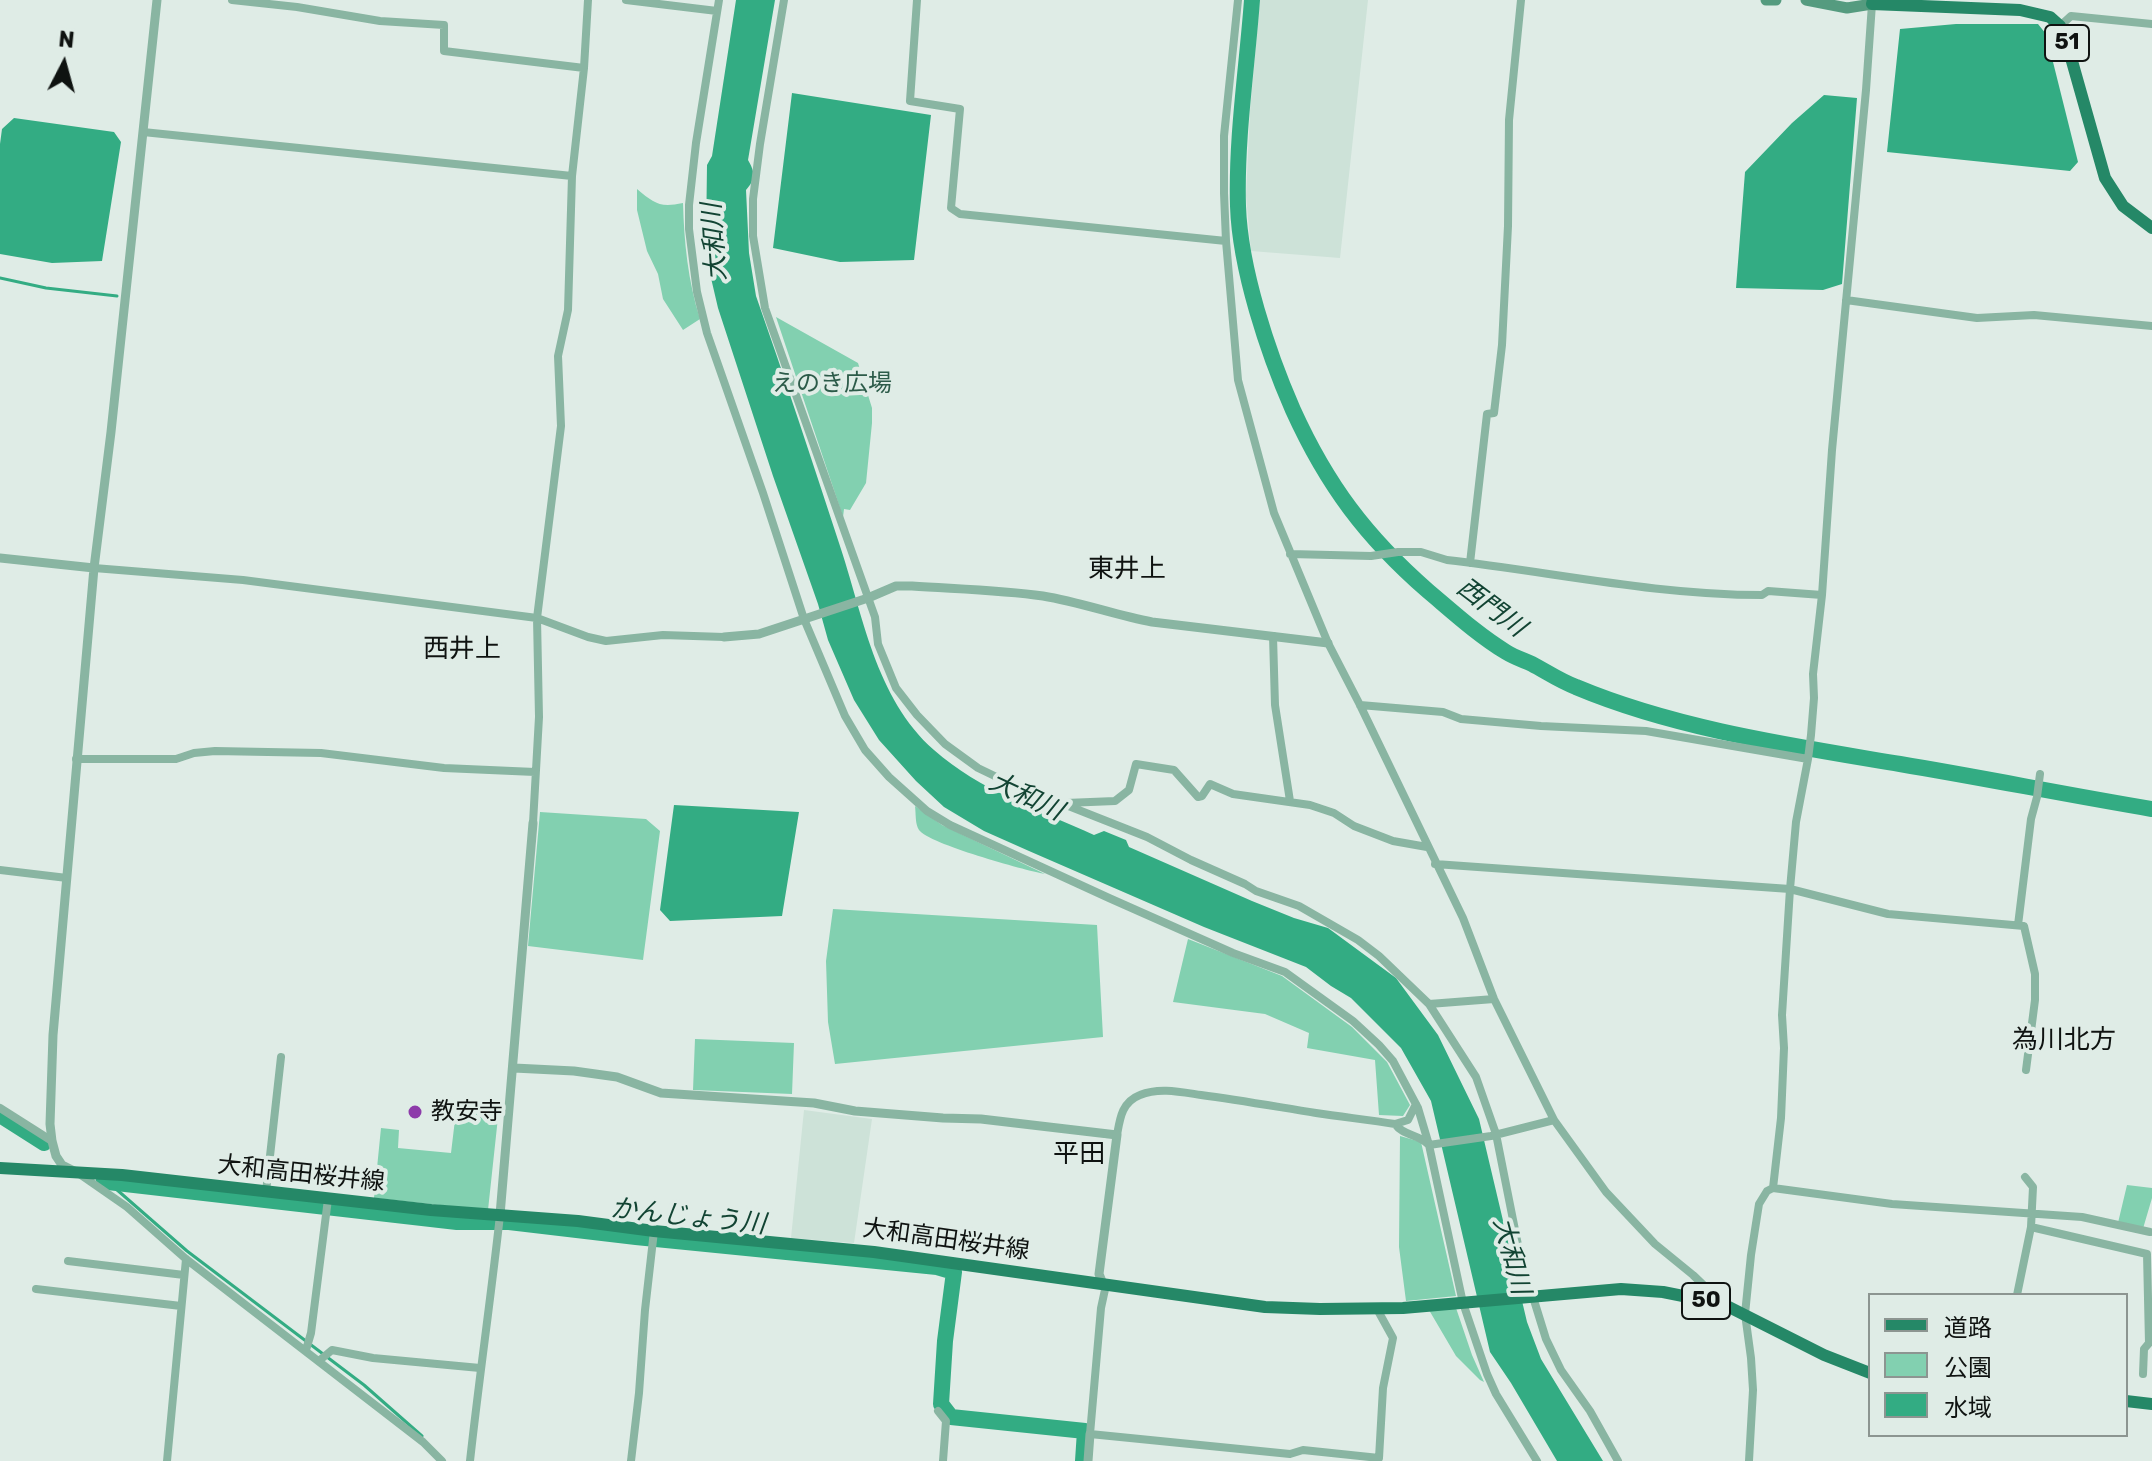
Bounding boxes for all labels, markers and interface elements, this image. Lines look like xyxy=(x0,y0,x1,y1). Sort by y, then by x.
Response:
north arrow xyxy=(24,24,104,104)
text: N xyxy=(57,25,76,54)
road number: 51 xyxy=(2045,25,2089,61)
water label: 大和川 xyxy=(697,202,733,282)
park label: えのき広場 xyxy=(772,370,892,398)
district label: 東井上 xyxy=(1088,553,1166,585)
water label: 西門川 xyxy=(1450,572,1532,644)
district label: 西井上 xyxy=(423,633,501,665)
water label: 大和川 xyxy=(984,766,1068,828)
district label: 為川北方 xyxy=(2012,1024,2116,1056)
place label: 教安寺 xyxy=(431,1098,503,1126)
marker: 教安寺 xyxy=(406,1103,424,1121)
district label: 平田 xyxy=(1053,1138,1105,1170)
street label: 大和高田桜井線 xyxy=(216,1151,386,1197)
water label: かんじょう川 xyxy=(609,1193,767,1241)
street label: 大和高田桜井線 xyxy=(861,1214,1031,1266)
water label: 大和川 xyxy=(1486,1214,1536,1298)
road number: 50 xyxy=(1682,1283,1730,1319)
legend xyxy=(1868,1293,2128,1437)
text: 道路 xyxy=(1944,1314,1992,1342)
text: 公園 xyxy=(1944,1354,1992,1382)
text: 水域 xyxy=(1944,1394,1992,1422)

